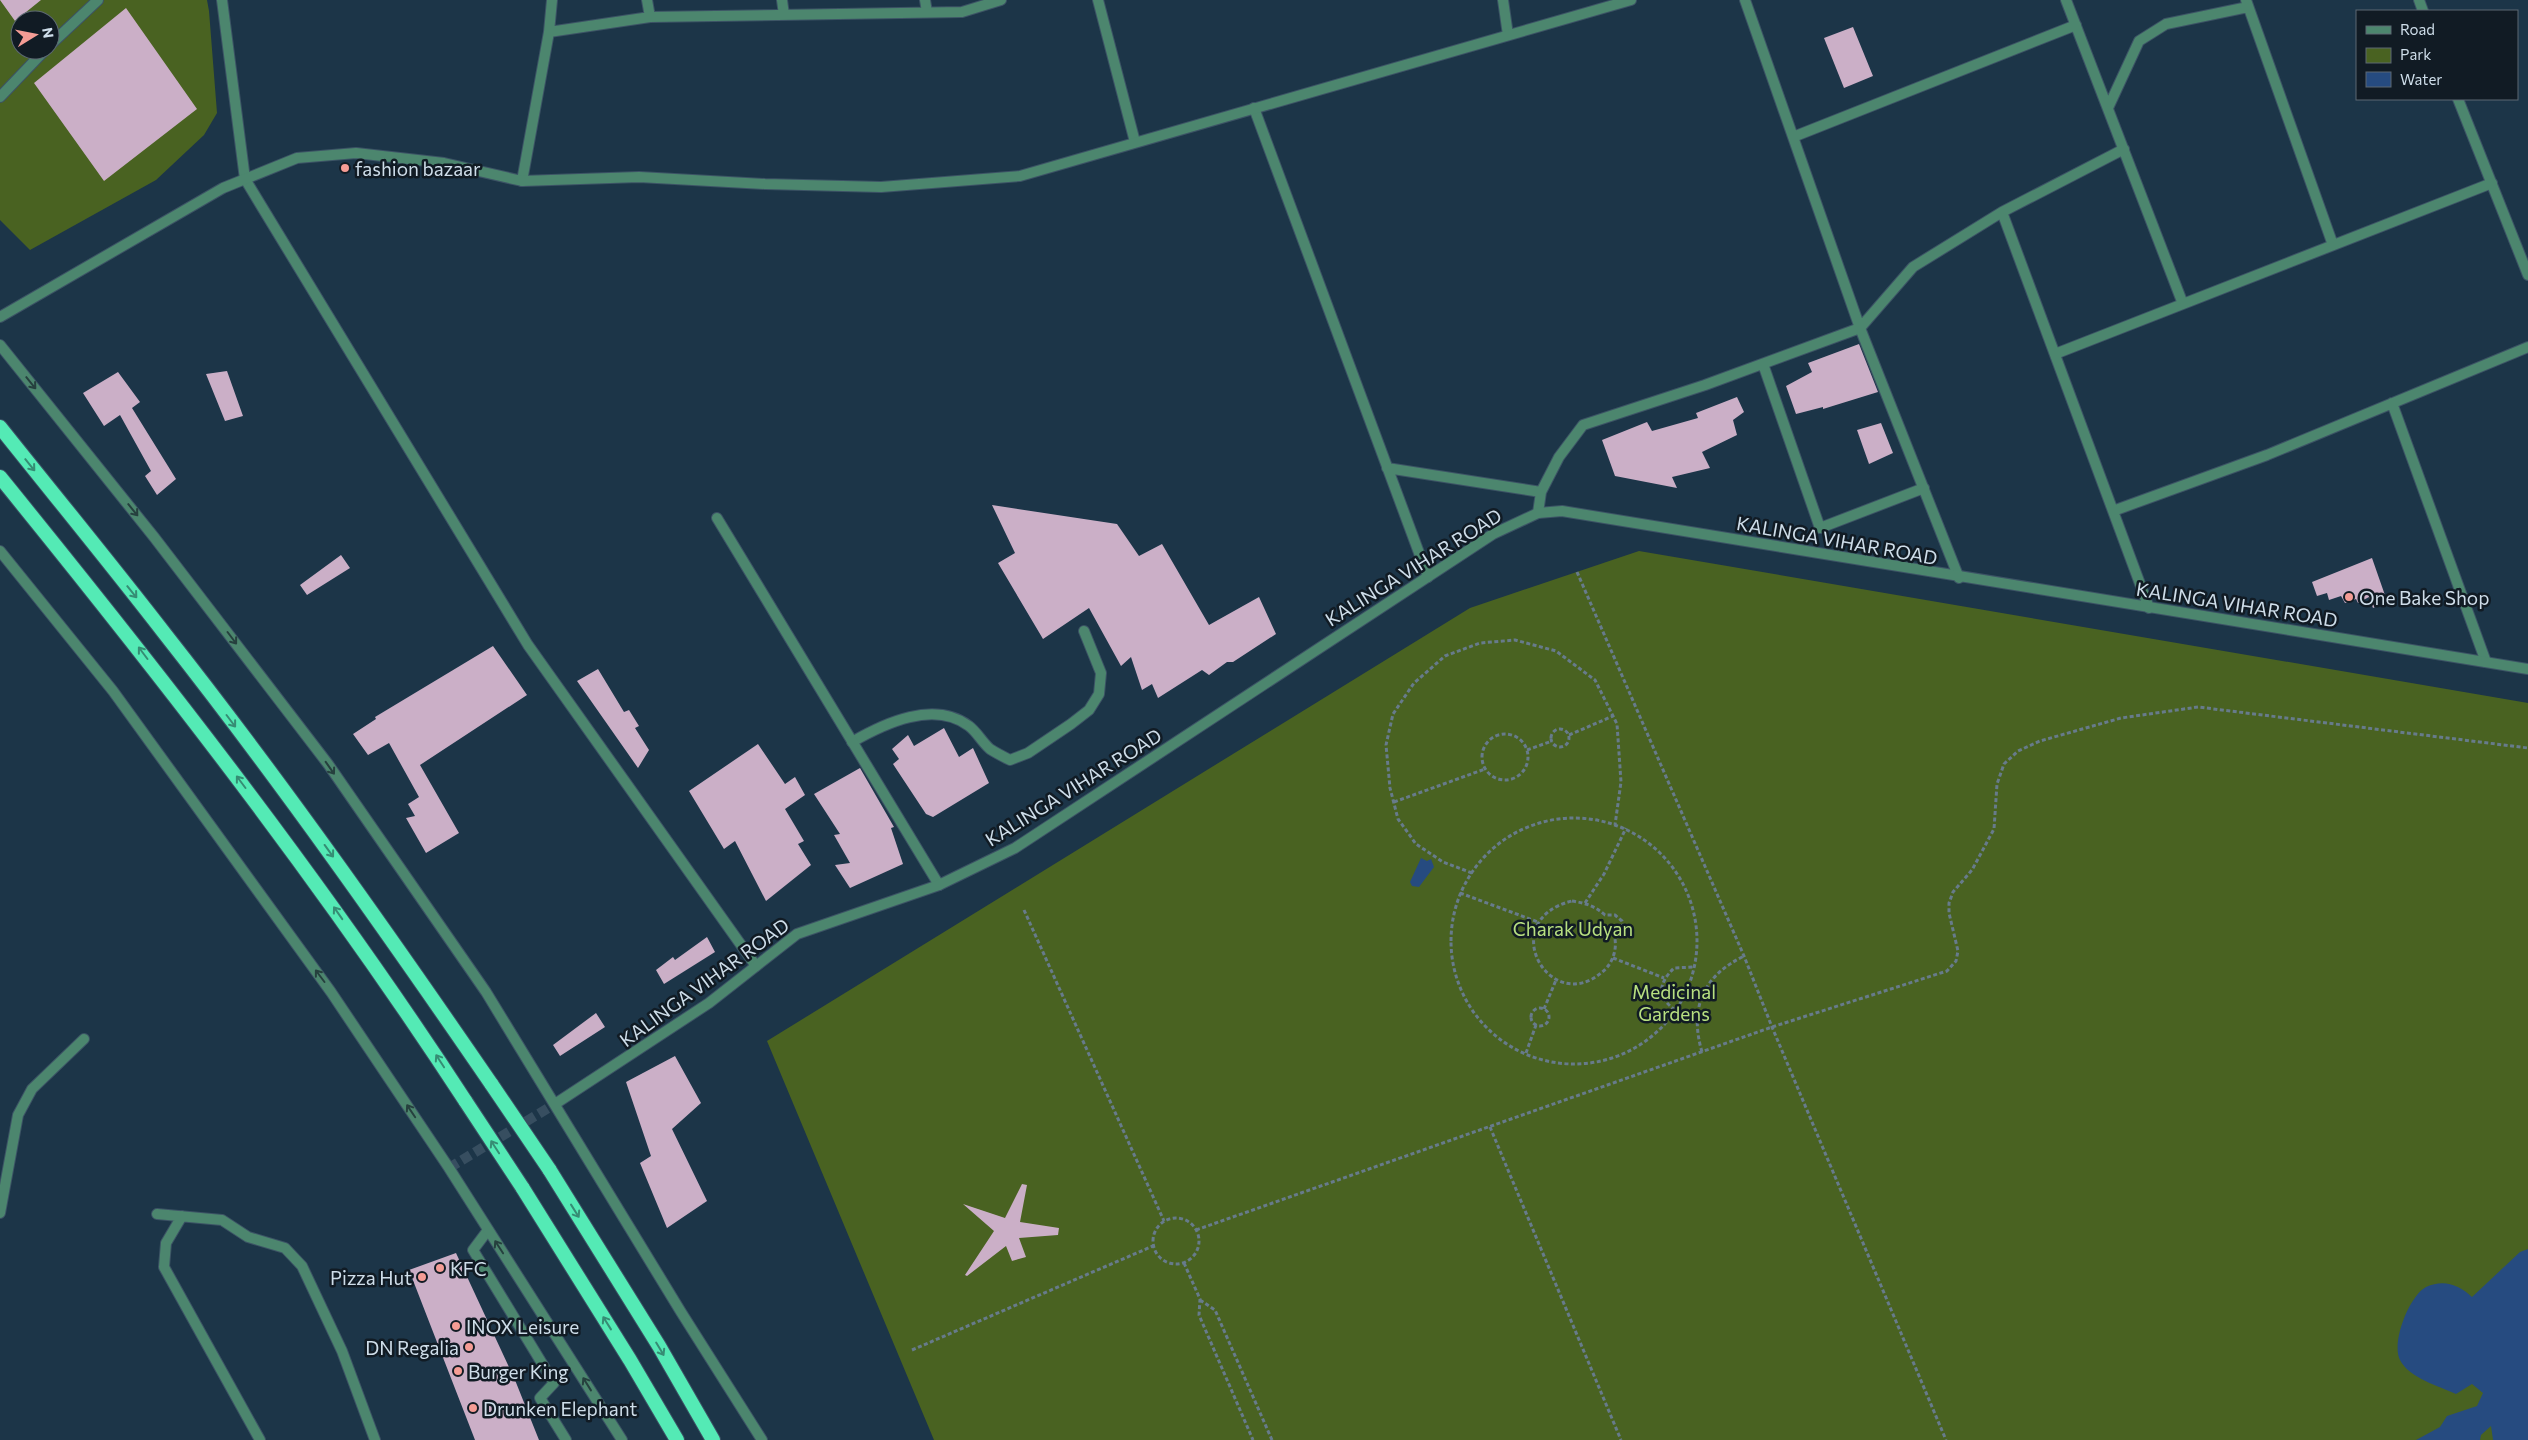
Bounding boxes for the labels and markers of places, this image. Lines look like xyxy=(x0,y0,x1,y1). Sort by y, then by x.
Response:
place label: fashion bazaar xyxy=(355,157,481,180)
marker: fashion bazaar xyxy=(339,162,351,174)
place label: One Bake Shop xyxy=(2359,586,2489,609)
marker: One Bake Shop xyxy=(2343,591,2355,603)
place label: KFC xyxy=(450,1257,487,1280)
marker: KFC xyxy=(434,1262,446,1274)
place label: Pizza Hut xyxy=(330,1266,412,1289)
marker: Pizza Hut xyxy=(416,1271,428,1283)
place label: INOX Leisure xyxy=(466,1315,579,1338)
marker: INOX Leisure xyxy=(450,1320,462,1332)
place label: DN Regalia xyxy=(365,1336,459,1359)
marker: DN Regalia xyxy=(463,1341,475,1353)
place label: Burger King xyxy=(468,1360,569,1383)
marker: Burger King xyxy=(452,1365,464,1377)
place label: Drunken Elephant xyxy=(483,1397,638,1420)
marker: Drunken Elephant xyxy=(467,1402,479,1414)

